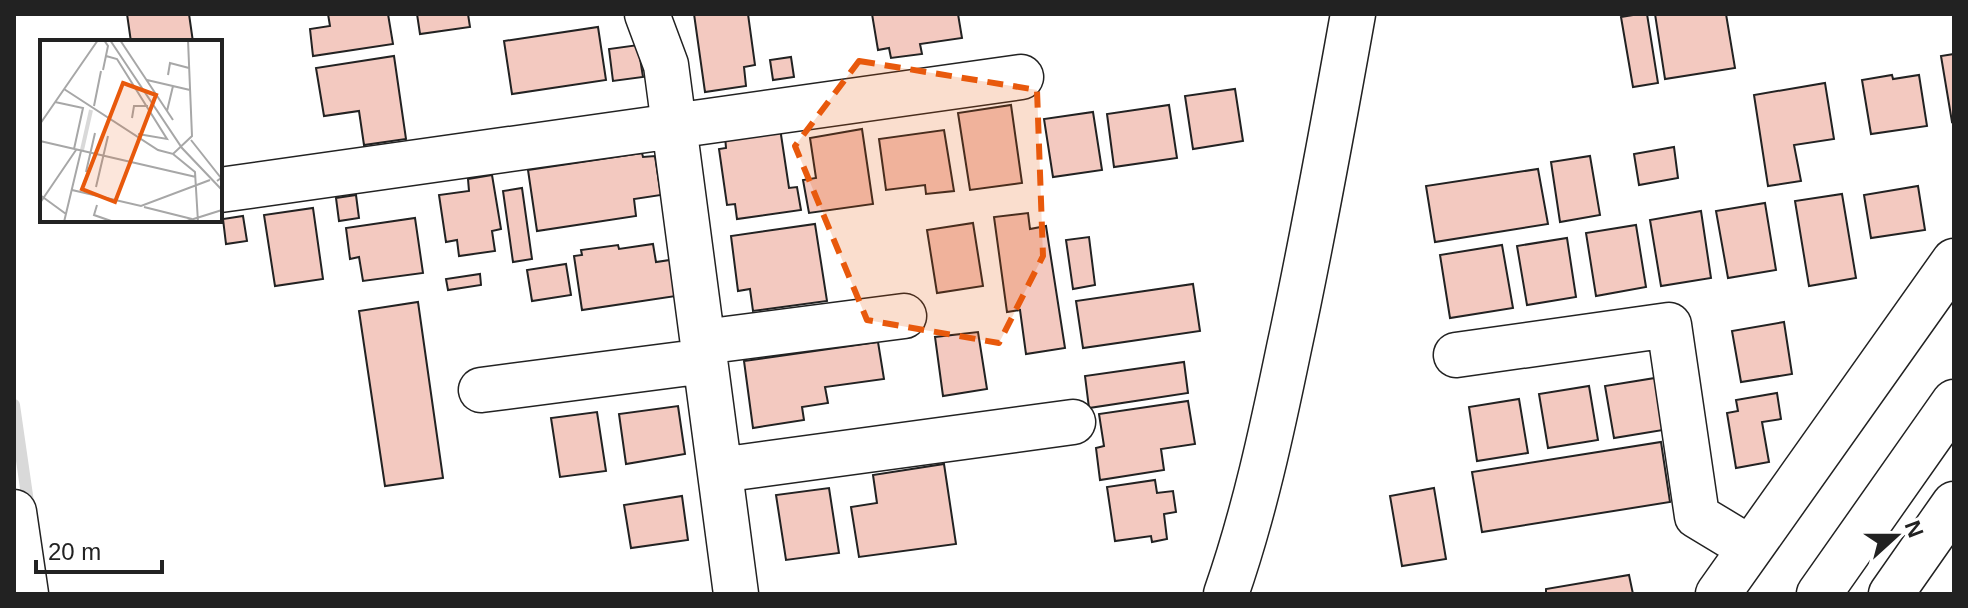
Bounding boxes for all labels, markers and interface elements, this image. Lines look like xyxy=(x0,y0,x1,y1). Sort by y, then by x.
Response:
inset map xyxy=(40,40,222,222)
north arrow xyxy=(1856,496,1936,576)
text: N xyxy=(1900,517,1929,541)
scale bar xyxy=(36,524,162,574)
text: 20 m xyxy=(48,538,101,565)

